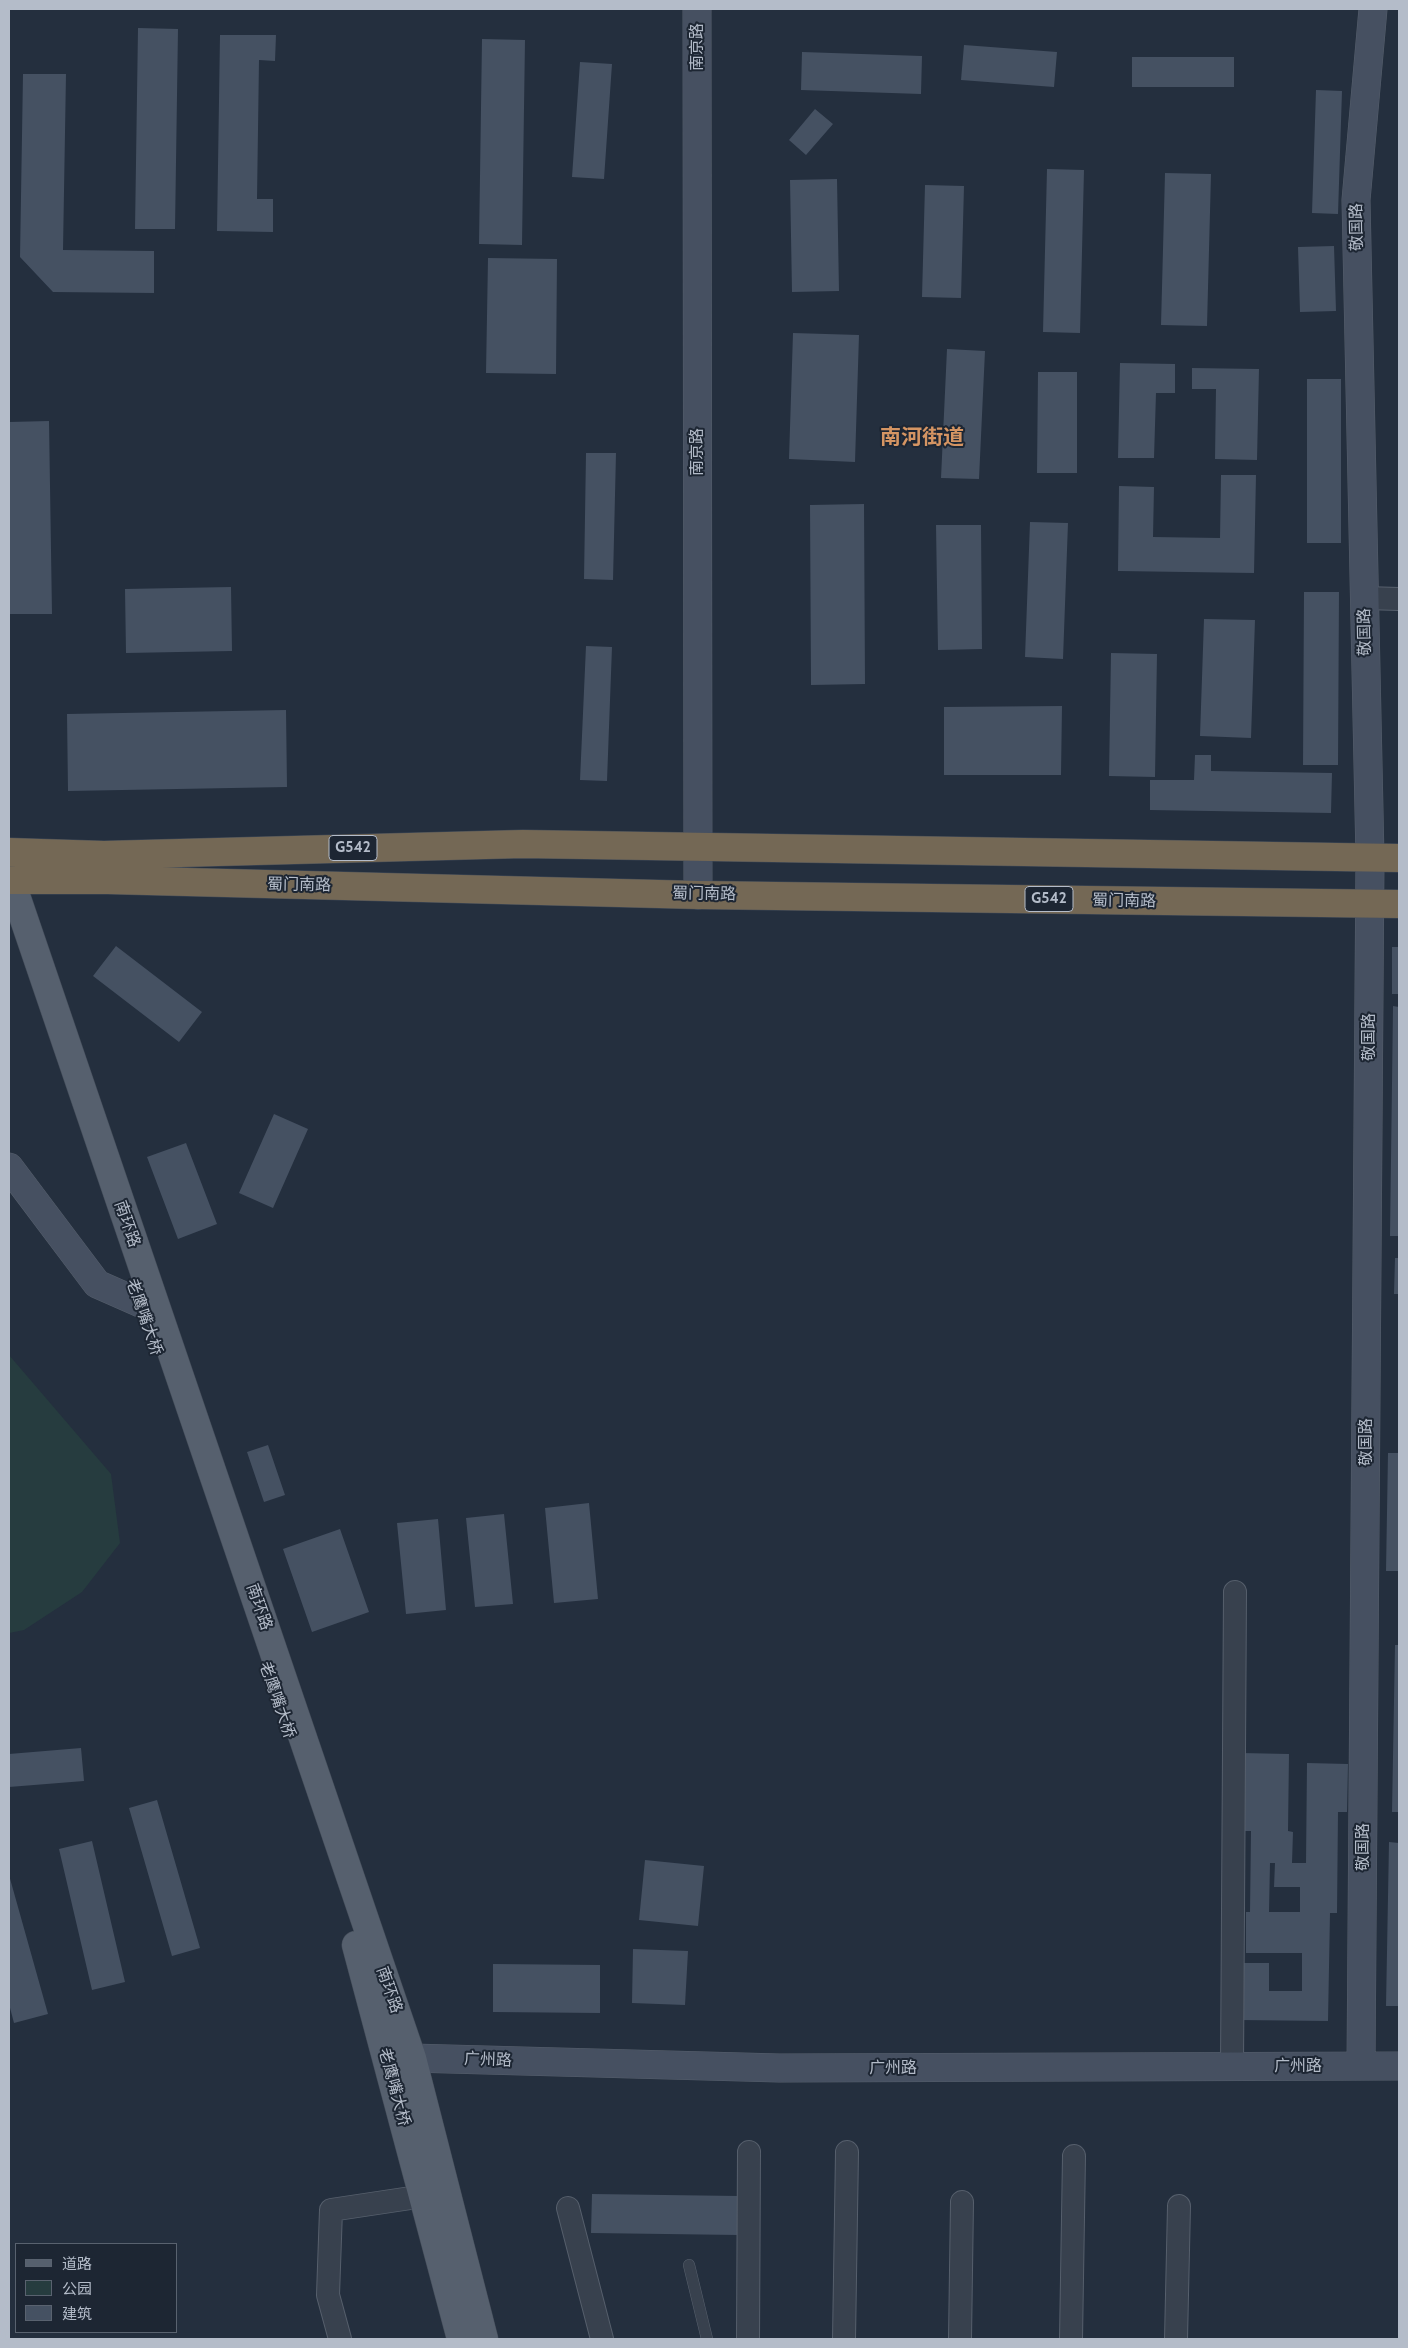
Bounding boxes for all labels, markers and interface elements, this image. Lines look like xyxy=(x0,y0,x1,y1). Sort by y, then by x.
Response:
street label: 南京路 xyxy=(687,23,707,71)
street label: 敬国路 xyxy=(1347,203,1367,251)
district label: 南河街道 xyxy=(880,425,964,451)
street label: 南京路 xyxy=(687,428,707,476)
street label: 敬国路 xyxy=(1355,608,1375,656)
road number: G542 xyxy=(329,836,377,860)
street label: 蜀门南路 xyxy=(267,875,331,895)
street label: 蜀门南路 xyxy=(672,884,736,904)
road number: G542 xyxy=(1025,886,1073,912)
street label: 蜀门南路 xyxy=(1092,891,1156,911)
street label: 敬国路 xyxy=(1359,1013,1379,1061)
street label: 南环路 xyxy=(110,1198,144,1250)
street label: 老鹰嘴大桥 xyxy=(122,1276,166,1358)
street label: 敬国路 xyxy=(1356,1418,1376,1466)
street label: 南环路 xyxy=(242,1581,276,1633)
street label: 老鹰嘴大桥 xyxy=(255,1659,299,1741)
street label: 敬国路 xyxy=(1353,1823,1373,1871)
street label: 南环路 xyxy=(372,1964,406,2016)
street label: 老鹰嘴大桥 xyxy=(374,2046,414,2128)
street label: 广州路 xyxy=(464,2050,512,2070)
street label: 广州路 xyxy=(1274,2056,1322,2076)
street label: 广州路 xyxy=(869,2058,917,2078)
legend xyxy=(15,2243,178,2333)
text: 道路 xyxy=(62,2255,92,2273)
text: 公园 xyxy=(62,2280,92,2298)
text: 建筑 xyxy=(62,2305,92,2323)

